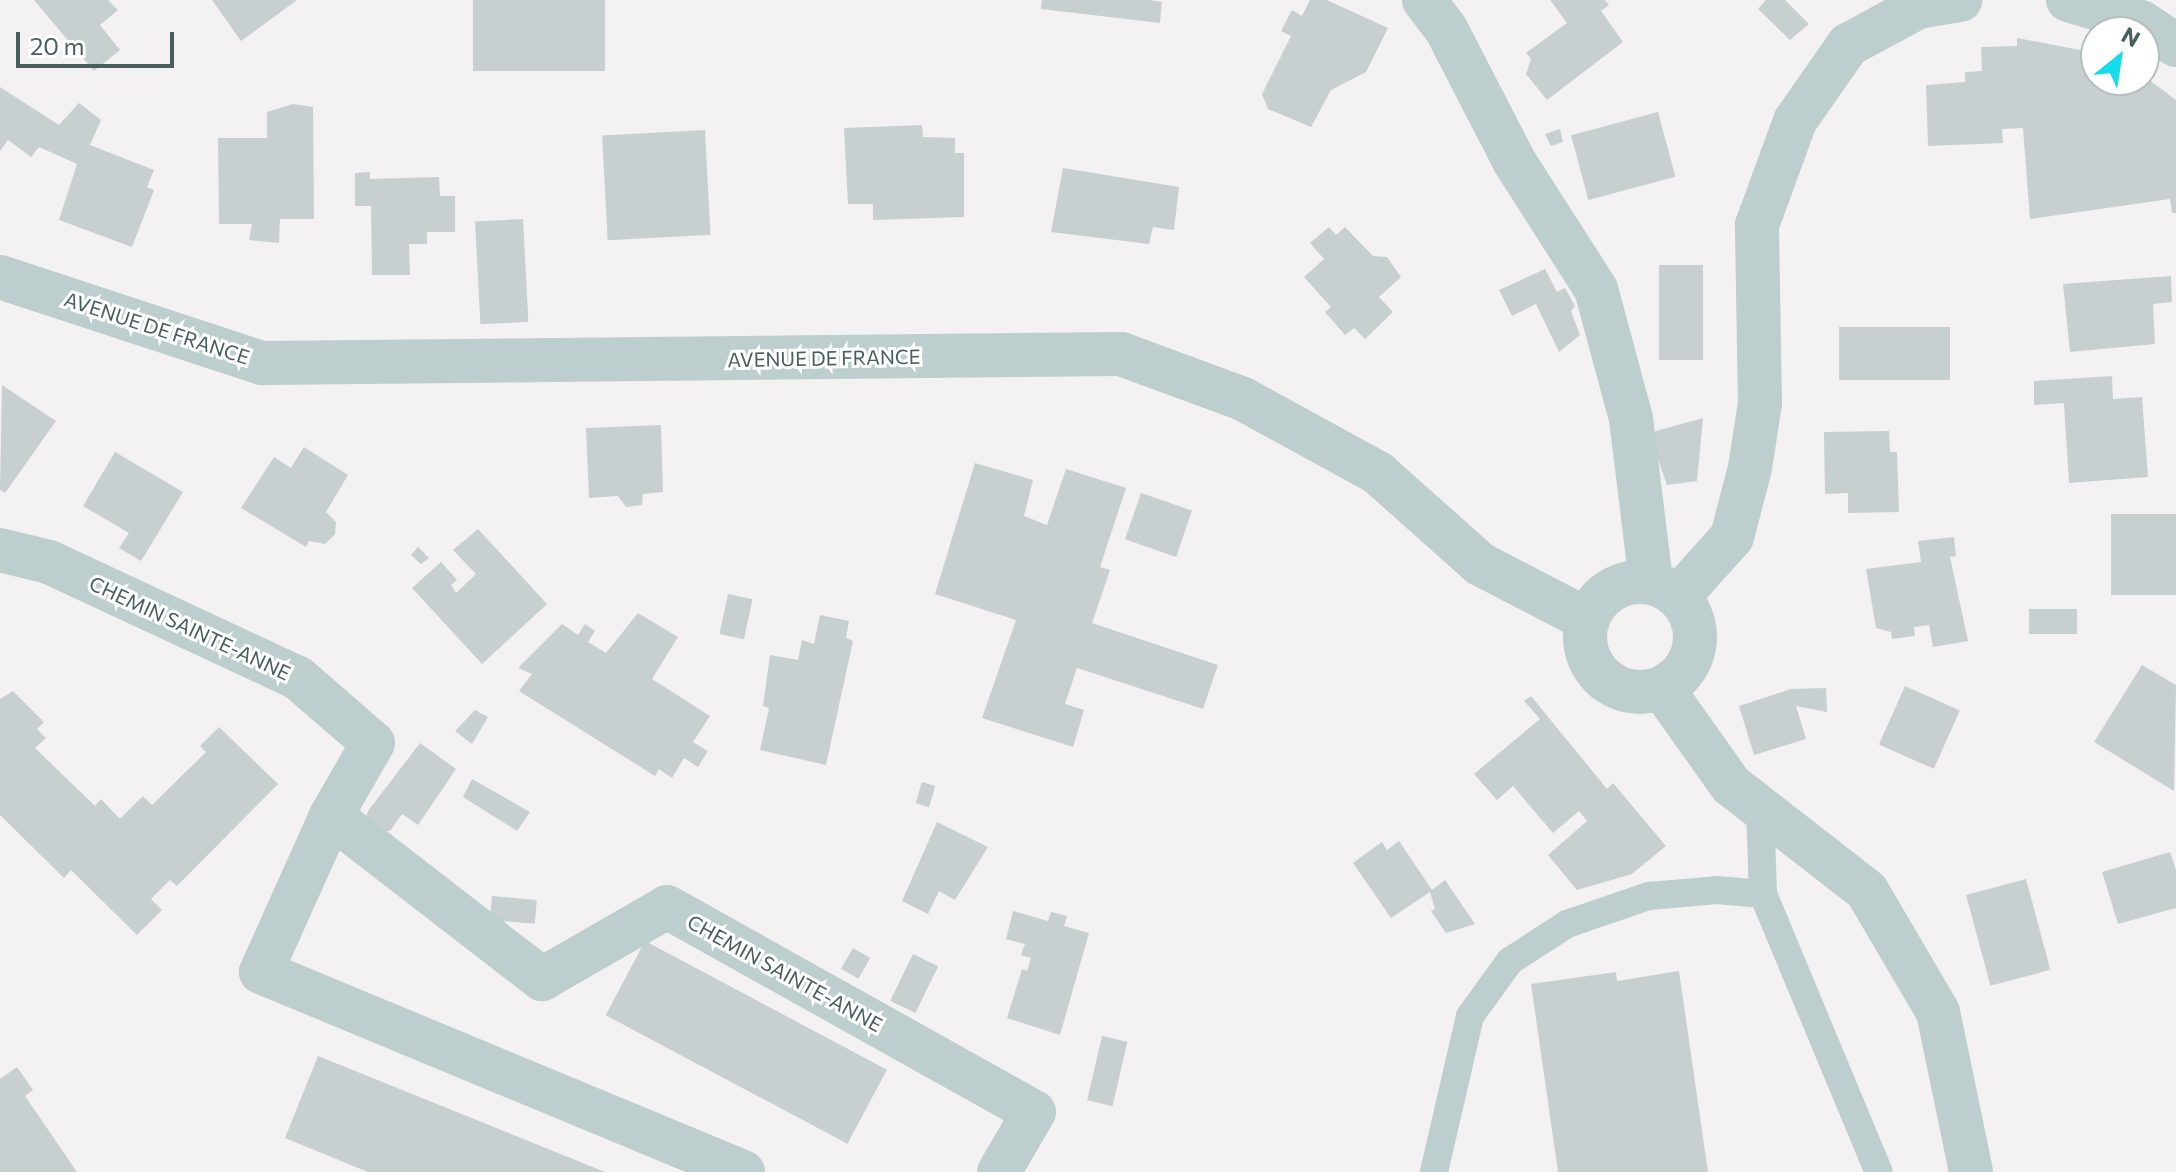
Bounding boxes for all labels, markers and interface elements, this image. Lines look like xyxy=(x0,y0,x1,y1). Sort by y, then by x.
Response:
scale bar xyxy=(20,16,178,66)
north arrow xyxy=(2080,16,2160,96)
text: N xyxy=(2117,21,2145,52)
text: 20 m xyxy=(30,31,84,60)
street label: AVENUE DE FRANCE xyxy=(61,287,253,369)
street label: AVENUE DE FRANCE xyxy=(727,344,921,372)
street label: CHEMIN SAINTE-ANNE xyxy=(86,571,294,685)
street label: CHEMIN SAINTE-ANNE xyxy=(683,909,887,1037)

